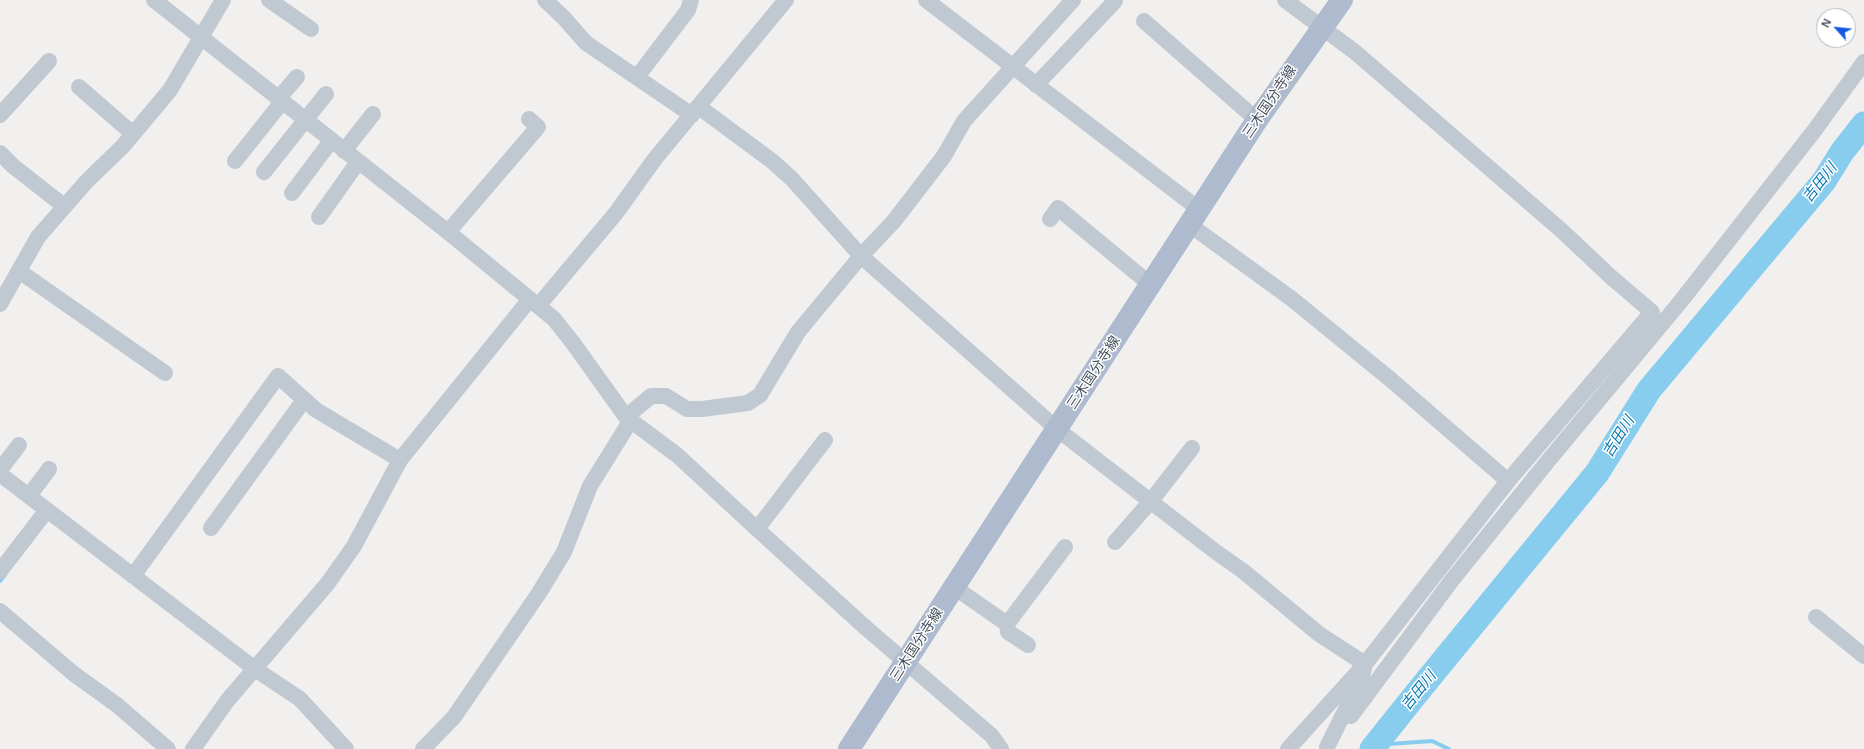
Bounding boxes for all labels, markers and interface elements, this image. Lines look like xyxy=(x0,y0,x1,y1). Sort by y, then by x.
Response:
north arrow xyxy=(1816,8,1856,48)
text: N xyxy=(1819,17,1833,29)
street label: 三木国分寺線 xyxy=(1240,62,1300,142)
water label: 吉田川 xyxy=(1799,160,1841,206)
street label: 三木国分寺線 xyxy=(1064,333,1124,413)
water label: 吉田川 xyxy=(1599,413,1639,461)
street label: 三木国分寺線 xyxy=(887,605,947,685)
water label: 吉田川 xyxy=(1398,668,1440,714)

